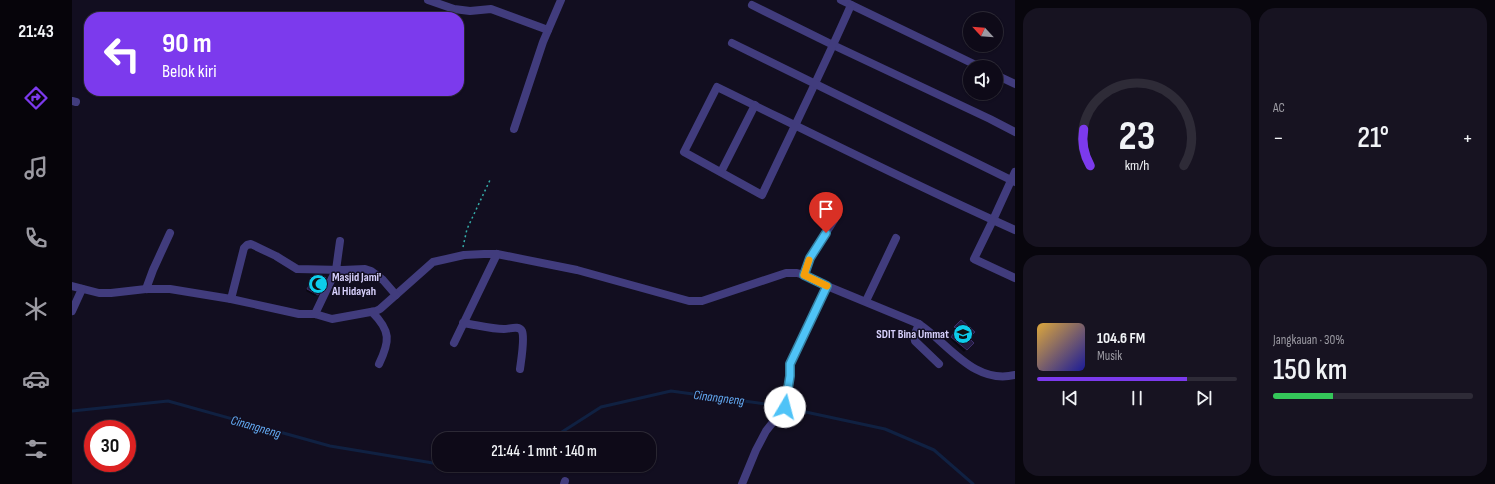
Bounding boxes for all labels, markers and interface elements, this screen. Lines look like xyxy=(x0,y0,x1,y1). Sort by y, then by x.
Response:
north arrow xyxy=(963,12,1003,52)
map controls xyxy=(963,12,1003,100)
text: 21:43 xyxy=(18,21,54,42)
text: 90 m xyxy=(162,27,212,60)
icon: left xyxy=(96,28,148,80)
button: sound xyxy=(963,60,1003,100)
text: Belok kiri xyxy=(162,61,217,82)
icon: directions xyxy=(22,84,50,112)
text: AC xyxy=(1273,100,1285,116)
text: 23 xyxy=(1119,111,1155,160)
text: 21° xyxy=(1357,120,1389,156)
text: − xyxy=(1273,125,1284,152)
text: + xyxy=(1462,125,1473,152)
icon: music xyxy=(22,154,50,182)
text: km/h xyxy=(1125,156,1149,173)
pin xyxy=(809,192,843,233)
icon: arrive xyxy=(815,198,837,220)
icon: phone xyxy=(22,224,50,252)
place label: Masjid Jami' Al Hidayah xyxy=(331,270,381,299)
mosque icon: Masjid Jami' Al Hidayah xyxy=(307,273,329,295)
icon: climate xyxy=(22,295,50,323)
school or university icon: SDIT Bina Ummat xyxy=(952,323,974,345)
place label: SDIT Bina Ummat xyxy=(876,327,949,342)
text: 104.6 FM xyxy=(1097,329,1145,348)
text: Jangkauan · 30% xyxy=(1273,332,1345,348)
text: Musik xyxy=(1097,348,1122,364)
text: 150 km xyxy=(1273,352,1347,388)
icon: car xyxy=(22,365,50,393)
position arrow xyxy=(764,386,806,428)
water label: Cinangneng xyxy=(692,387,746,409)
icon: previous xyxy=(1059,387,1081,409)
icon: pause xyxy=(1126,387,1148,409)
icon: next xyxy=(1193,387,1215,409)
water label: Cinangneng xyxy=(229,412,283,442)
speed limit sign: 30 xyxy=(84,420,136,472)
icon: filters xyxy=(22,435,50,463)
text: 21:44 · 1 mnt · 140 m xyxy=(491,442,597,461)

